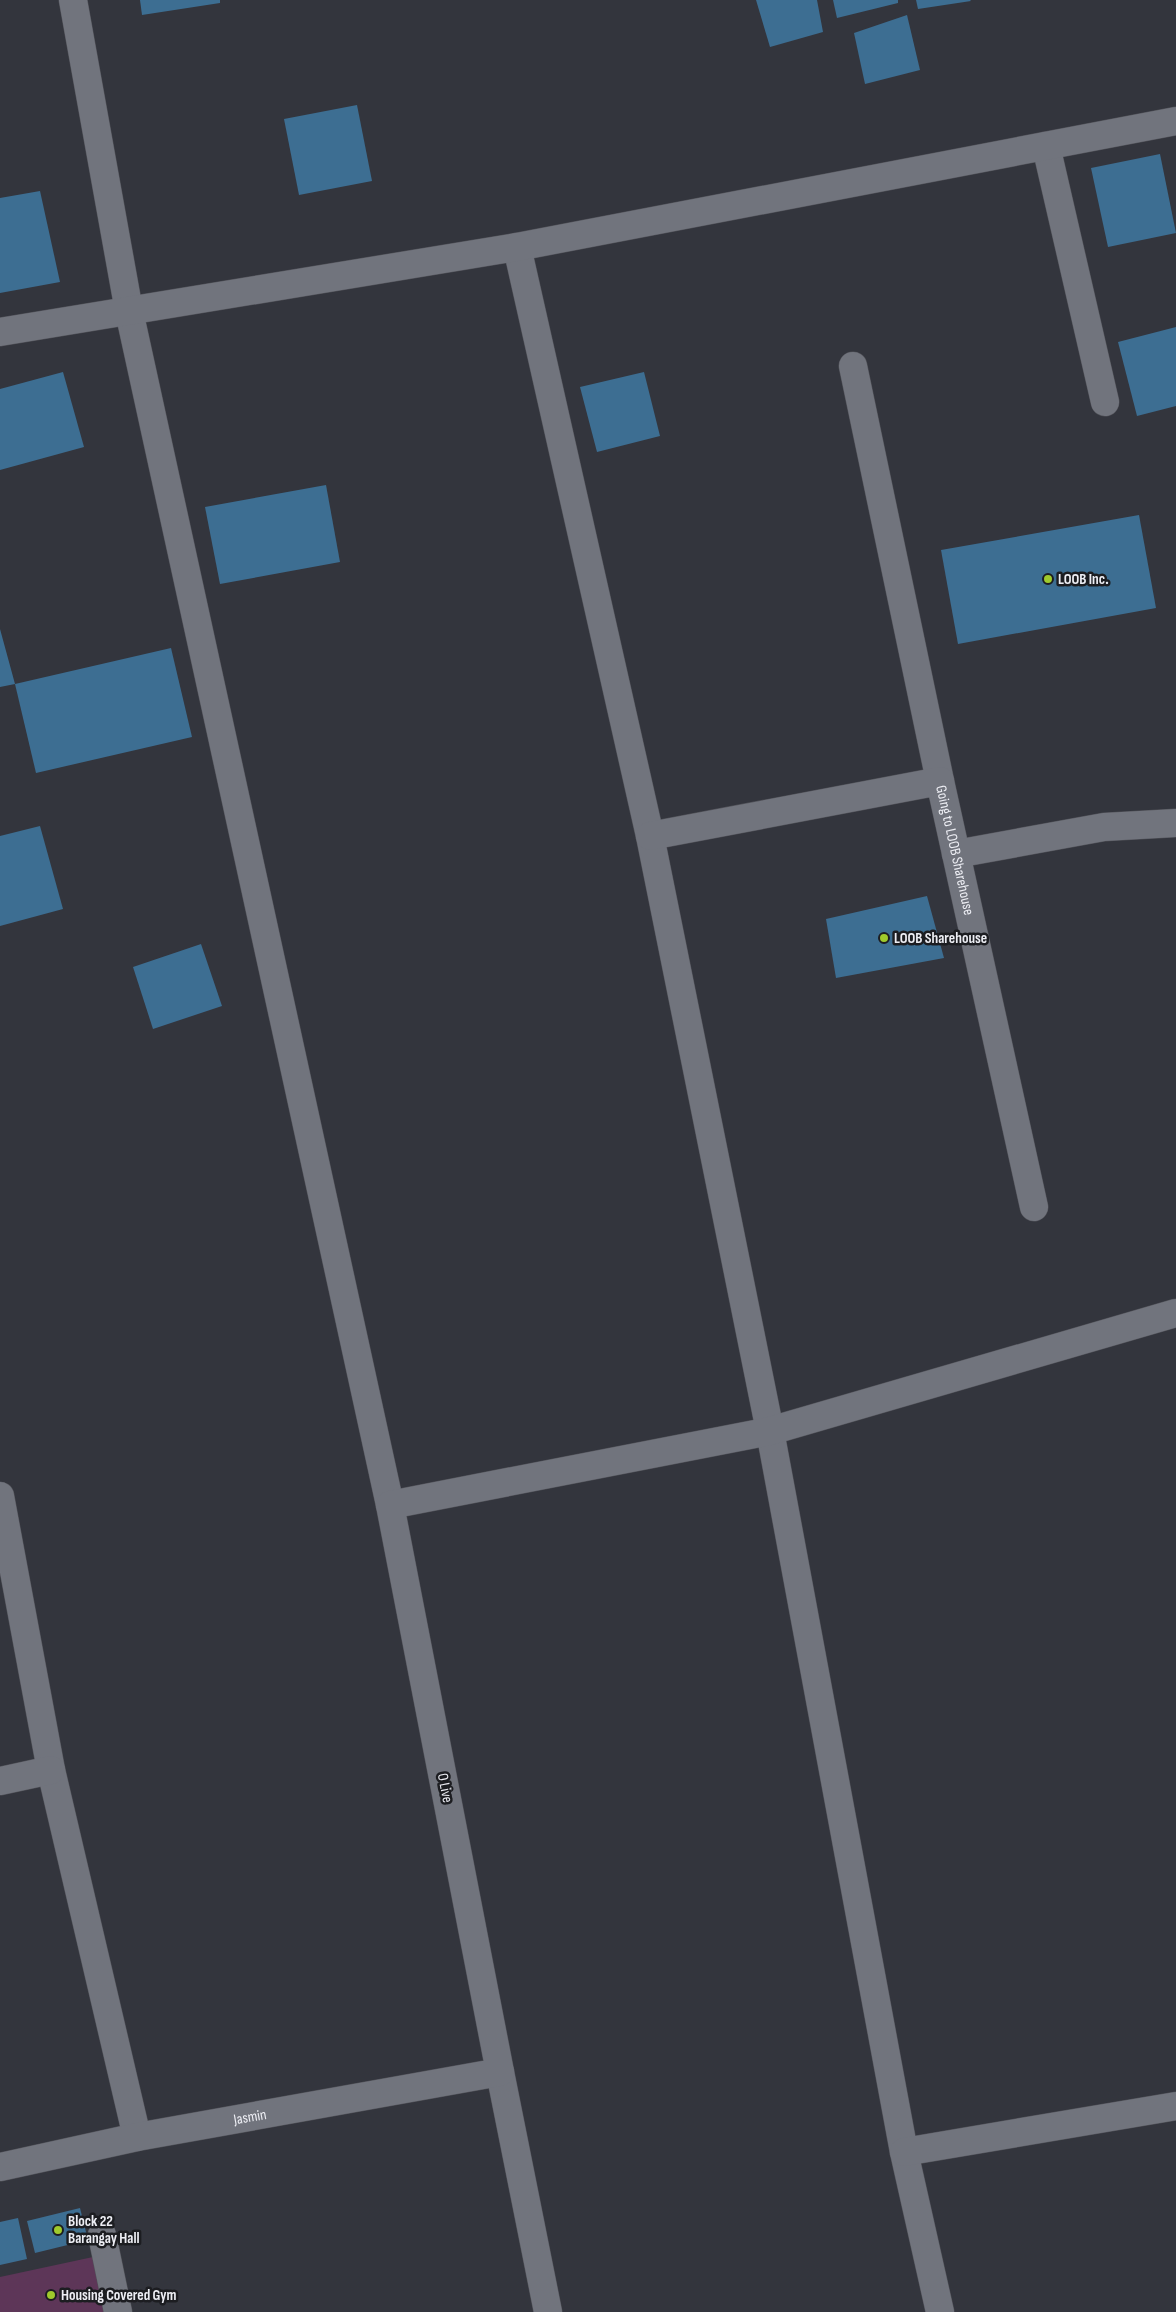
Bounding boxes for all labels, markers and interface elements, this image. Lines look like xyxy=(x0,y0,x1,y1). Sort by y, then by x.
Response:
place label: LOOB Inc. xyxy=(1058,570,1109,589)
marker: LOOB Inc. xyxy=(1042,573,1054,585)
street label: Going to LOOB Sharehouse xyxy=(932,783,979,917)
place label: LOOB Sharehouse xyxy=(894,929,987,948)
marker: LOOB Sharehouse xyxy=(878,932,890,944)
street label: O Live xyxy=(433,1772,457,1804)
street label: Jasmin xyxy=(231,2105,268,2129)
place label: Block 22 Barangay Hall xyxy=(68,2212,140,2248)
marker: Block 22 Barangay Hall xyxy=(52,2224,64,2236)
place label: Housing Covered Gym xyxy=(61,2286,177,2305)
marker: Housing Covered Gym xyxy=(45,2289,57,2301)

